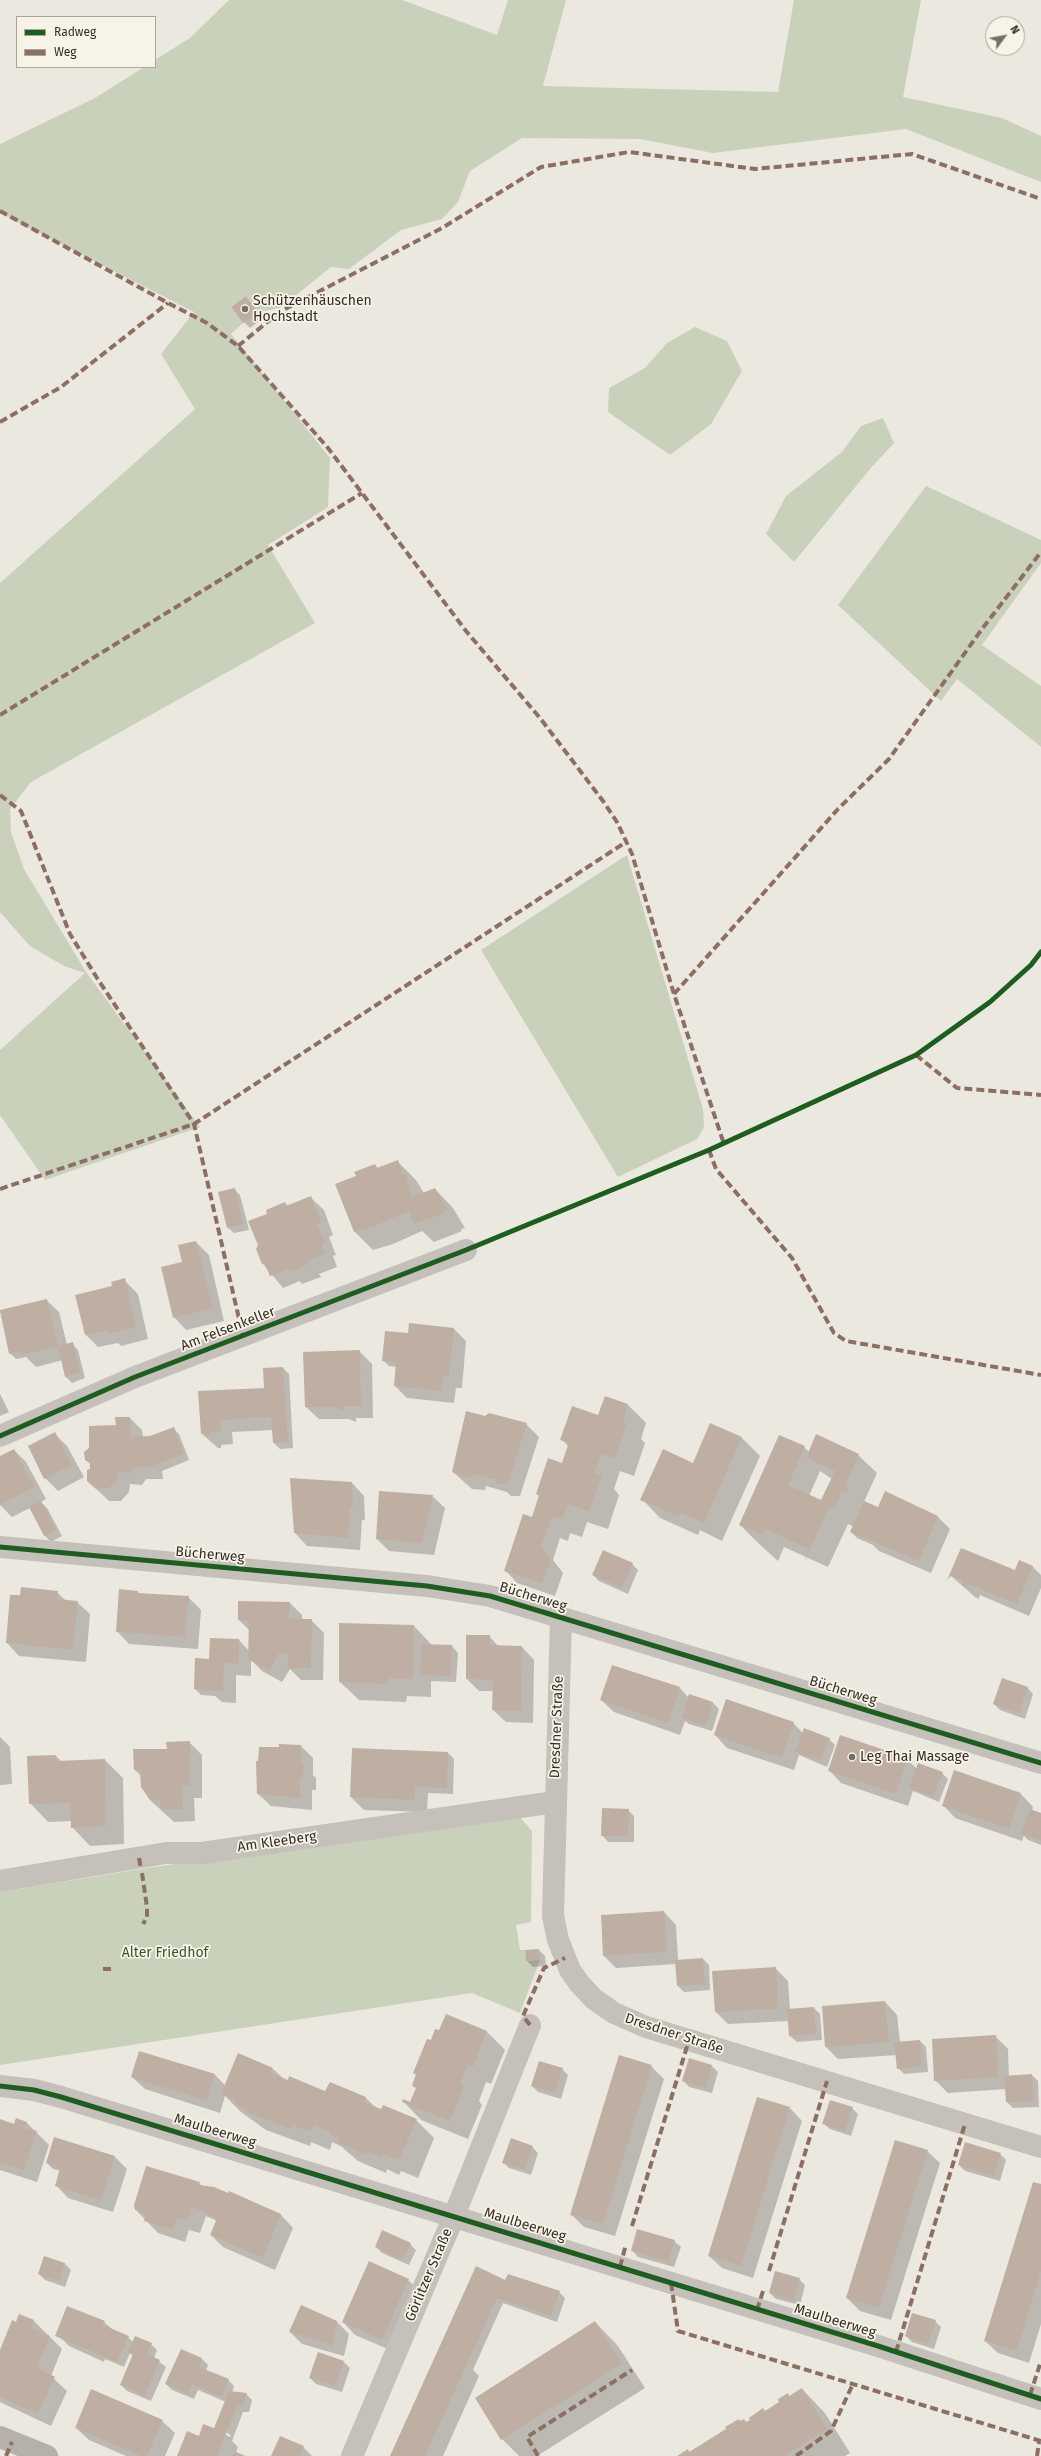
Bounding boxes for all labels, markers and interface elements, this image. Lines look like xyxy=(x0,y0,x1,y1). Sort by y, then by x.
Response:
legend xyxy=(16,16,156,68)
north arrow xyxy=(985,16,1025,56)
text: N xyxy=(1007,23,1022,36)
text: Radweg xyxy=(54,25,96,39)
text: Weg xyxy=(54,45,77,59)
place label: Schützenhäuschen Hochstadt xyxy=(253,293,372,326)
marker: Schützenhäuschen Hochstadt xyxy=(240,304,250,314)
street label: Am Felsenkeller xyxy=(178,1303,278,1355)
street label: Bücherweg xyxy=(175,1544,245,1566)
street label: Bücherweg xyxy=(497,1579,569,1615)
street label: Bücherweg xyxy=(807,1673,879,1709)
street label: Dresdner Straße xyxy=(547,1675,567,1779)
place label: Leg Thai Massage xyxy=(860,1749,969,1765)
marker: Leg Thai Massage xyxy=(847,1752,857,1762)
street label: Am Kleeberg xyxy=(236,1828,318,1856)
park label: Alter Friedhof xyxy=(122,1945,208,1961)
street label: Dresdner Straße xyxy=(623,2010,725,2058)
street label: Maulbeerweg xyxy=(172,2111,258,2151)
street label: Maulbeerweg xyxy=(482,2205,568,2245)
street label: Görlitzer Straße xyxy=(402,2226,456,2324)
street label: Maulbeerweg xyxy=(792,2301,878,2341)

